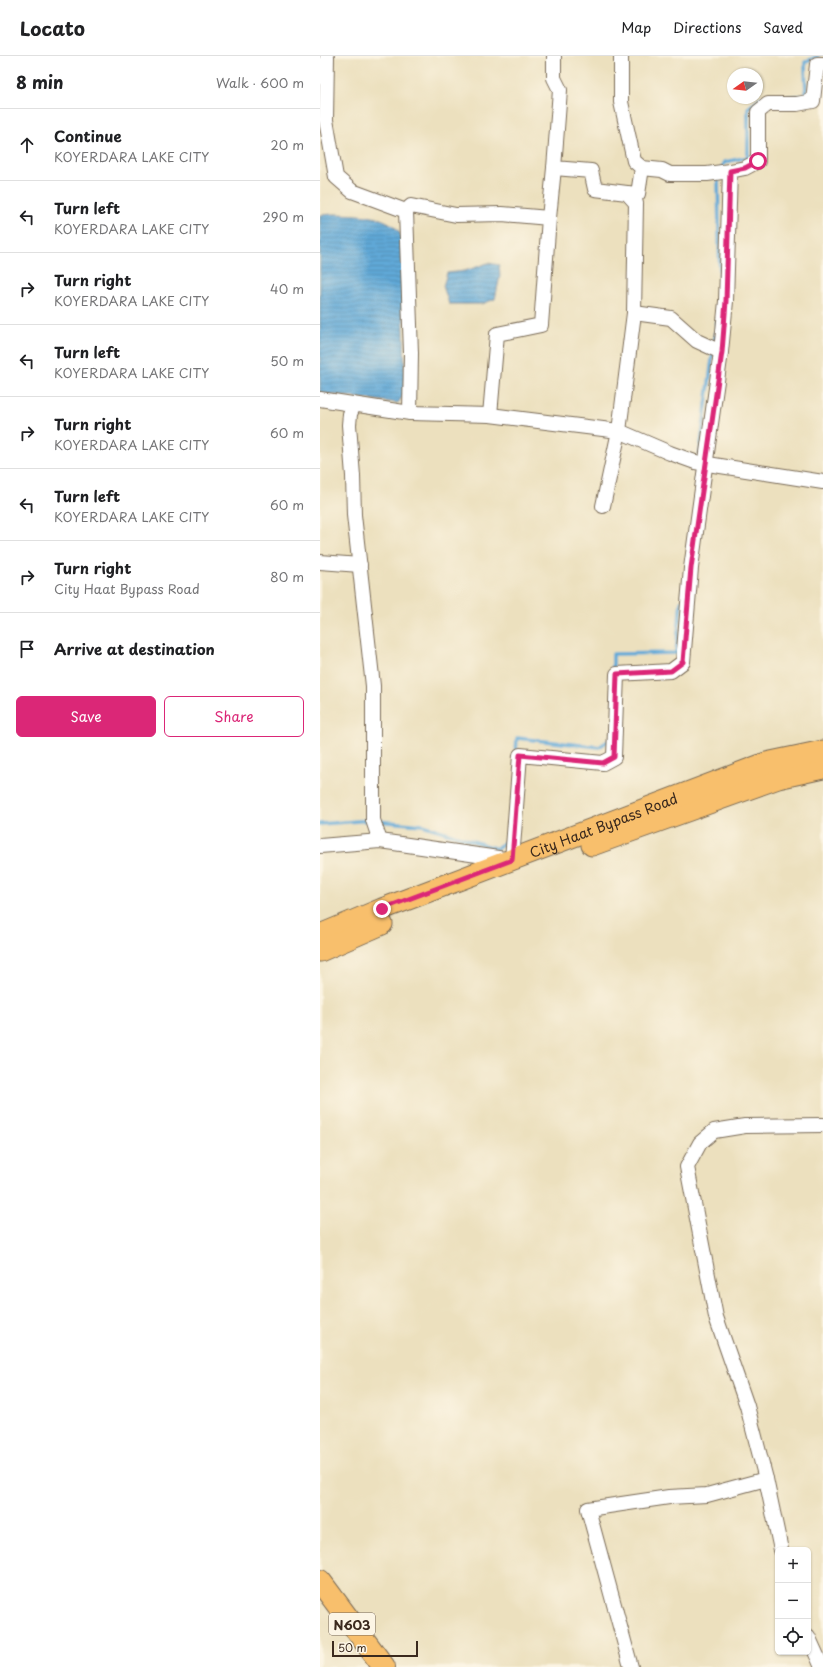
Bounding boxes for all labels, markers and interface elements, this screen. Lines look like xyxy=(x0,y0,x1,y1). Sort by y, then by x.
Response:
text: Locato xyxy=(20,14,85,42)
text: Map xyxy=(621,17,651,38)
text: Directions xyxy=(673,17,741,38)
text: Saved xyxy=(763,17,803,38)
north arrow xyxy=(727,68,763,104)
text: 8 min xyxy=(16,69,64,95)
text: Walk · 600 m xyxy=(216,73,304,92)
text: Continue xyxy=(54,124,122,147)
icon: ahead xyxy=(16,134,38,156)
text: 20 m xyxy=(270,135,304,154)
text: KOYERDARA LAKE CITY xyxy=(54,147,209,166)
route start xyxy=(749,152,767,170)
text: Turn left xyxy=(54,196,120,219)
icon: left xyxy=(16,206,38,228)
text: 290 m xyxy=(263,207,304,226)
text: KOYERDARA LAKE CITY xyxy=(54,219,209,238)
text: Turn right xyxy=(54,268,131,291)
icon: right xyxy=(16,278,38,300)
text: 40 m xyxy=(270,279,304,298)
text: KOYERDARA LAKE CITY xyxy=(54,291,209,310)
text: Turn left xyxy=(54,340,120,363)
icon: left xyxy=(16,350,38,372)
text: 50 m xyxy=(270,351,304,370)
text: KOYERDARA LAKE CITY xyxy=(54,363,209,382)
text: Turn right xyxy=(54,412,131,435)
icon: right xyxy=(16,422,38,444)
text: 60 m xyxy=(270,423,304,442)
text: KOYERDARA LAKE CITY xyxy=(54,435,209,454)
text: Turn left xyxy=(54,484,120,507)
icon: left xyxy=(16,494,38,516)
text: 60 m xyxy=(270,495,304,514)
text: KOYERDARA LAKE CITY xyxy=(54,507,209,526)
text: Turn right xyxy=(54,556,131,579)
icon: right xyxy=(16,566,38,588)
text: 80 m xyxy=(270,567,304,586)
text: City Haat Bypass Road xyxy=(54,579,200,598)
text: Arrive at destination xyxy=(54,637,215,660)
icon: arrive xyxy=(16,638,38,660)
button: Save xyxy=(16,696,156,737)
button: Share xyxy=(164,696,304,737)
street label: City Haat Bypass Road xyxy=(526,787,680,863)
route end xyxy=(373,900,391,918)
map controls xyxy=(775,1547,811,1655)
button: + xyxy=(775,1547,811,1583)
button: − xyxy=(775,1583,811,1619)
road number: N603 xyxy=(329,1613,375,1635)
button: locate xyxy=(775,1619,811,1655)
scale bar xyxy=(332,1639,418,1658)
text: 50 m xyxy=(338,1639,367,1656)

